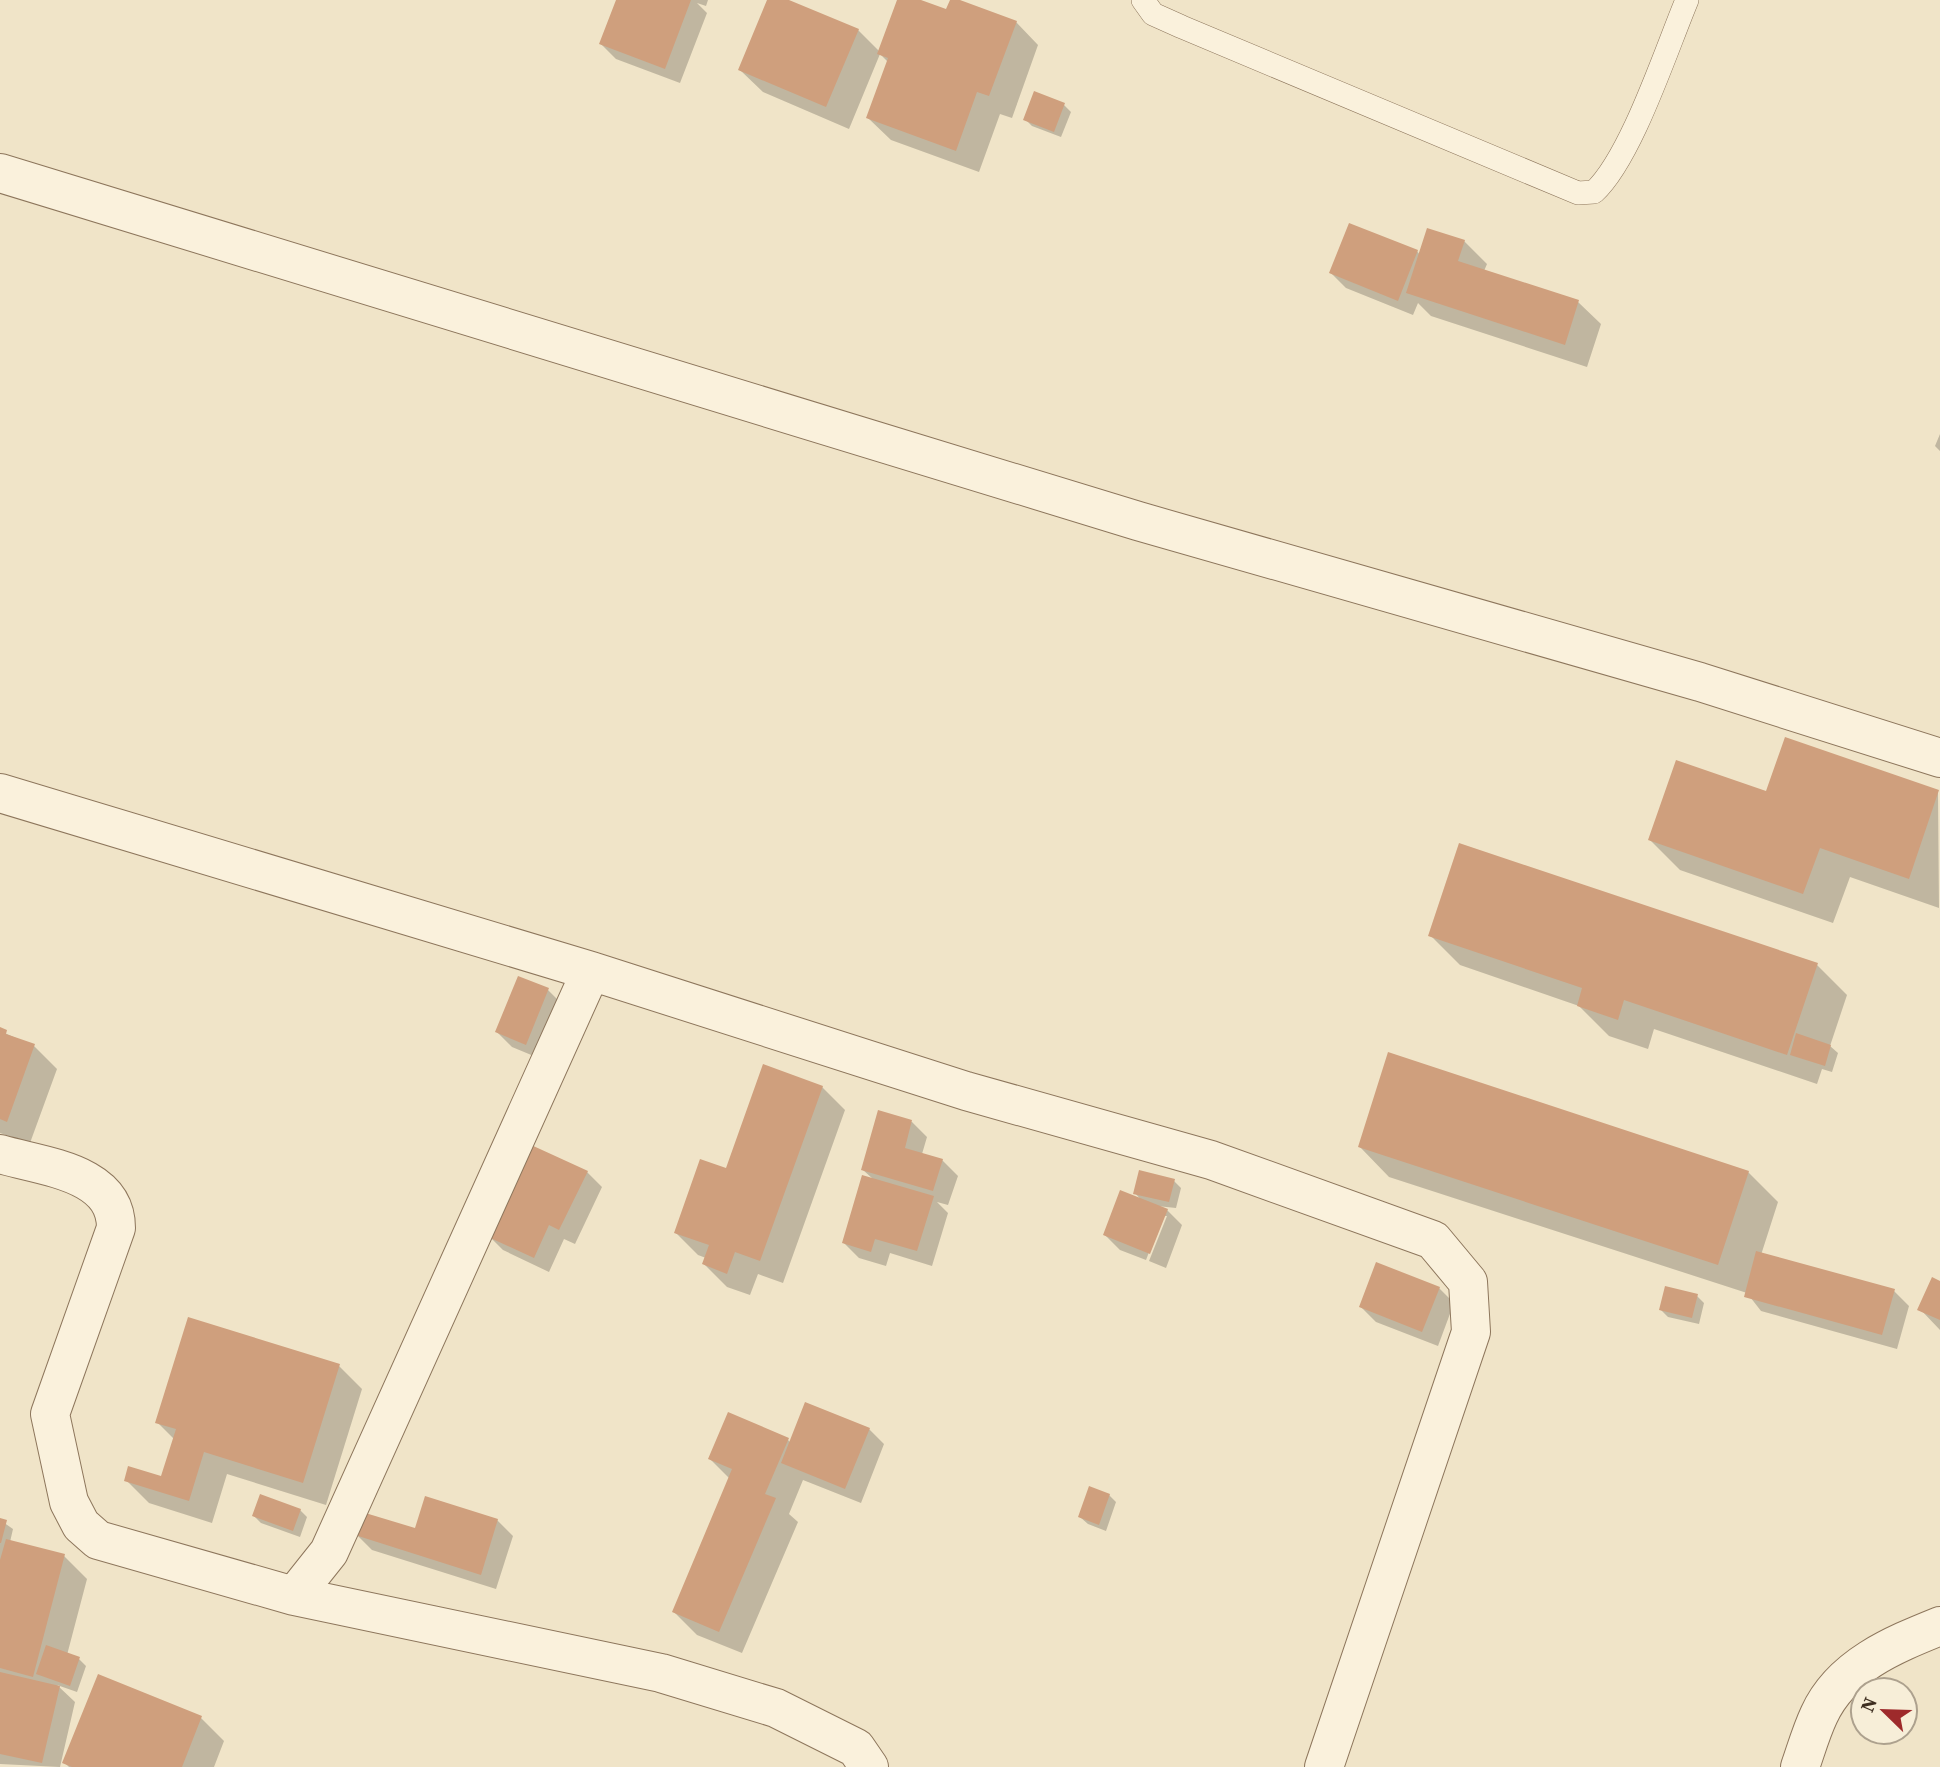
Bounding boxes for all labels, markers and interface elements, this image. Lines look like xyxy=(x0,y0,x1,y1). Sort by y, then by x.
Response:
north arrow xyxy=(1849,1676,1919,1746)
text: N xyxy=(1854,1693,1883,1716)

